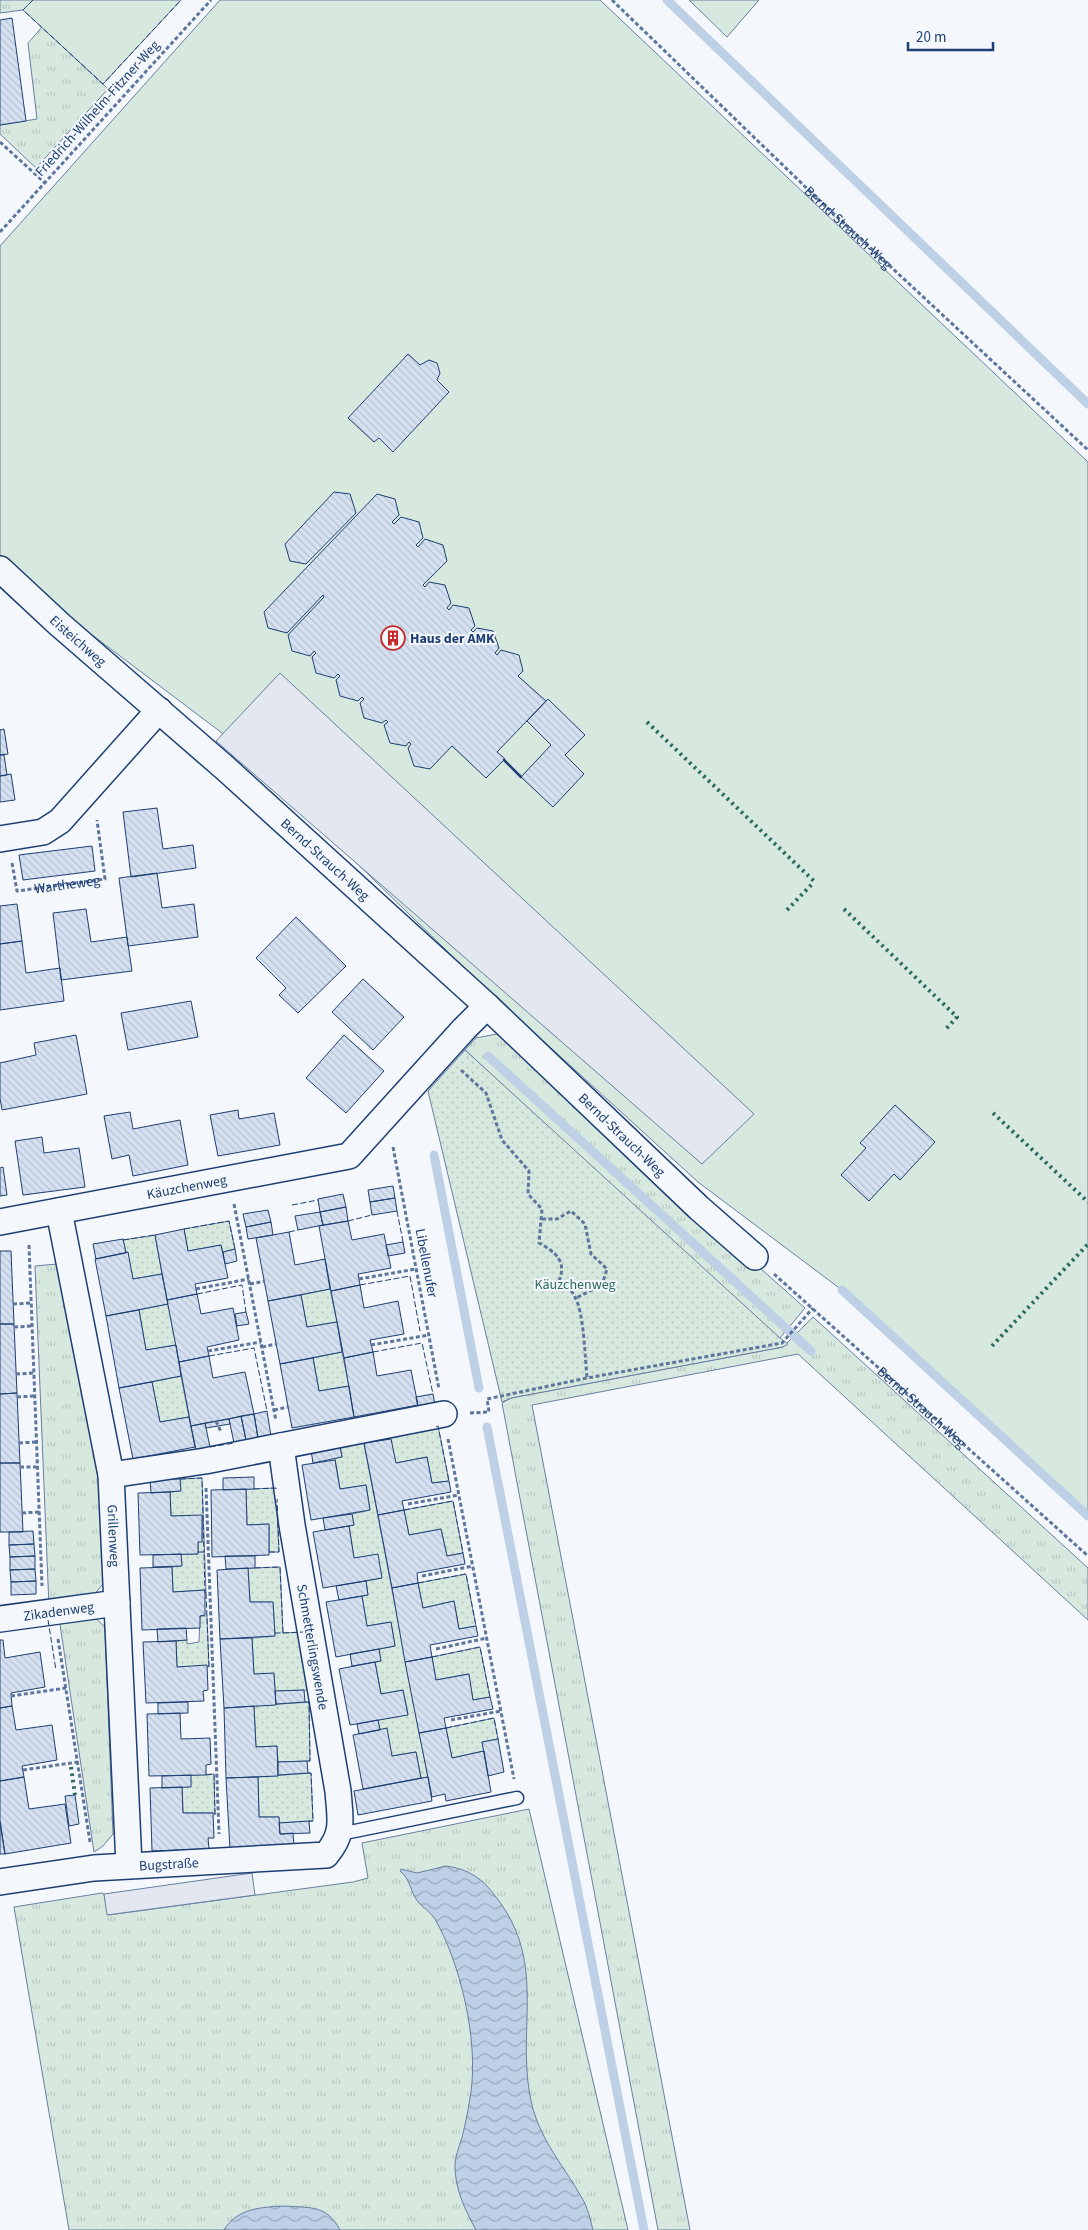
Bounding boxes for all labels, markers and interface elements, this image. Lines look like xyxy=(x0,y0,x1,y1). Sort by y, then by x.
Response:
scale bar xyxy=(908,20,993,52)
text: 20 m xyxy=(916,27,946,48)
street label: Friedrich-Wilhelm-Fitzner-Weg xyxy=(31,36,165,181)
street label: Bernd-Strauch-Weg xyxy=(799,182,896,274)
street label: Eisteichweg xyxy=(45,611,110,672)
building icon: Haus der AMK xyxy=(380,625,406,651)
place label: Haus der AMK xyxy=(410,629,495,649)
street label: Bernd-Strauch-Weg xyxy=(276,814,374,906)
street label: Wartheweg xyxy=(33,871,101,900)
street label: Bernd-Strauch-Weg xyxy=(573,1089,670,1182)
street label: Käuzchenweg xyxy=(145,1170,229,1205)
street label: Libellenufer xyxy=(410,1227,443,1300)
park label: Käuzchenweg xyxy=(534,1275,616,1295)
street label: Bernd-Strauch-Weg xyxy=(872,1362,970,1453)
street label: Grillenweg xyxy=(101,1504,124,1568)
street label: Schmetterlingswende xyxy=(291,1583,333,1712)
street label: Zikadenweg xyxy=(22,1597,95,1627)
street label: Bugstraße xyxy=(138,1853,199,1876)

